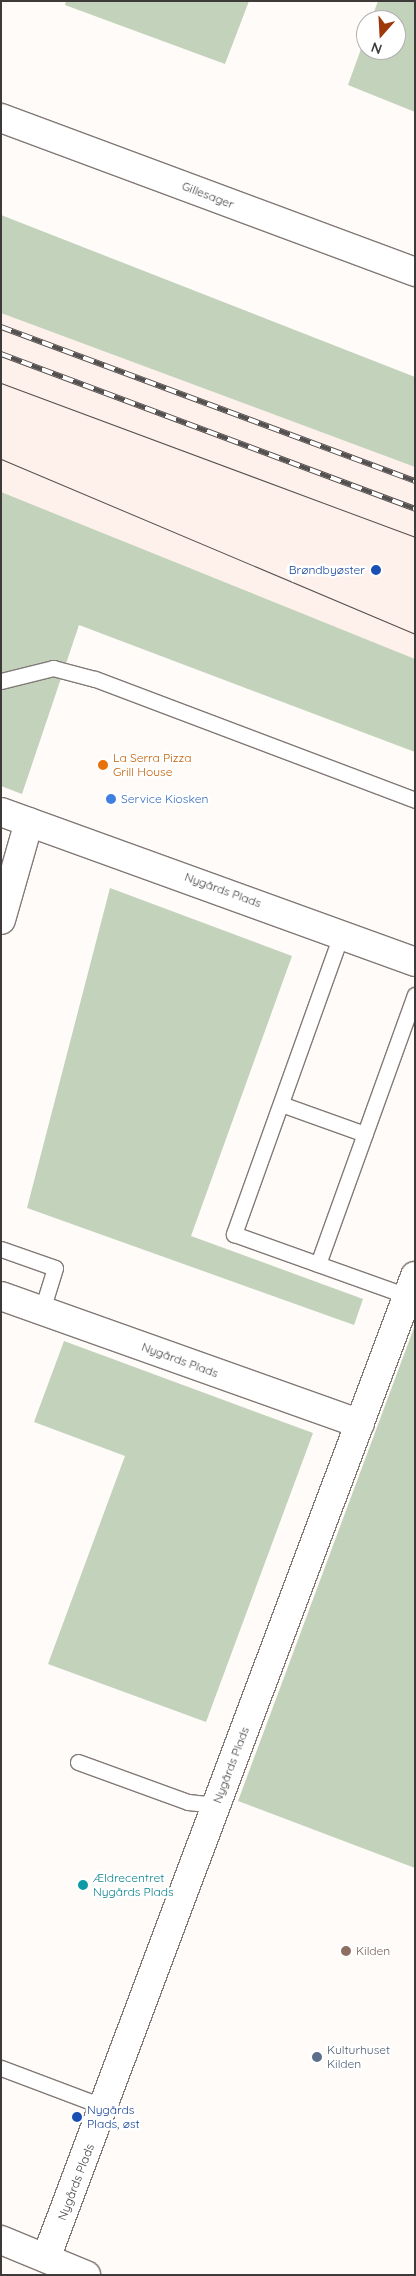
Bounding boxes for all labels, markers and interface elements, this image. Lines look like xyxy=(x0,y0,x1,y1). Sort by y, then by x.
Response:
north arrow xyxy=(356,10,406,60)
text: N xyxy=(369,38,384,58)
street label: Gillesager xyxy=(180,178,236,212)
place label: Brøndbyøster xyxy=(289,563,365,577)
marker: Brøndbyøster xyxy=(369,563,383,577)
place label: La Serra Pizza Grill House xyxy=(113,751,192,779)
marker: La Serra Pizza Grill House xyxy=(97,759,109,771)
place label: Service Kiosken xyxy=(121,792,208,806)
marker: Service Kiosken xyxy=(105,793,117,805)
street label: Nygårds Plads xyxy=(183,869,263,911)
street label: Nygårds Plads xyxy=(140,1339,220,1381)
street label: Nygårds Plads xyxy=(210,1725,252,1805)
place label: Ældrecentret Nygårds Plads xyxy=(93,1871,174,1899)
marker: Ældrecentret Nygårds Plads xyxy=(77,1879,89,1891)
place label: Kilden xyxy=(356,1944,390,1958)
marker: Kilden xyxy=(340,1945,352,1957)
place label: Kulturhuset Kilden xyxy=(327,2043,390,2071)
marker: Kulturhuset Kilden xyxy=(311,2051,323,2063)
place label: Nygårds Plads, øst xyxy=(87,2103,140,2131)
marker: Nygårds Plads, øst xyxy=(71,2111,83,2123)
street label: Nygårds Plads xyxy=(55,2142,97,2222)

